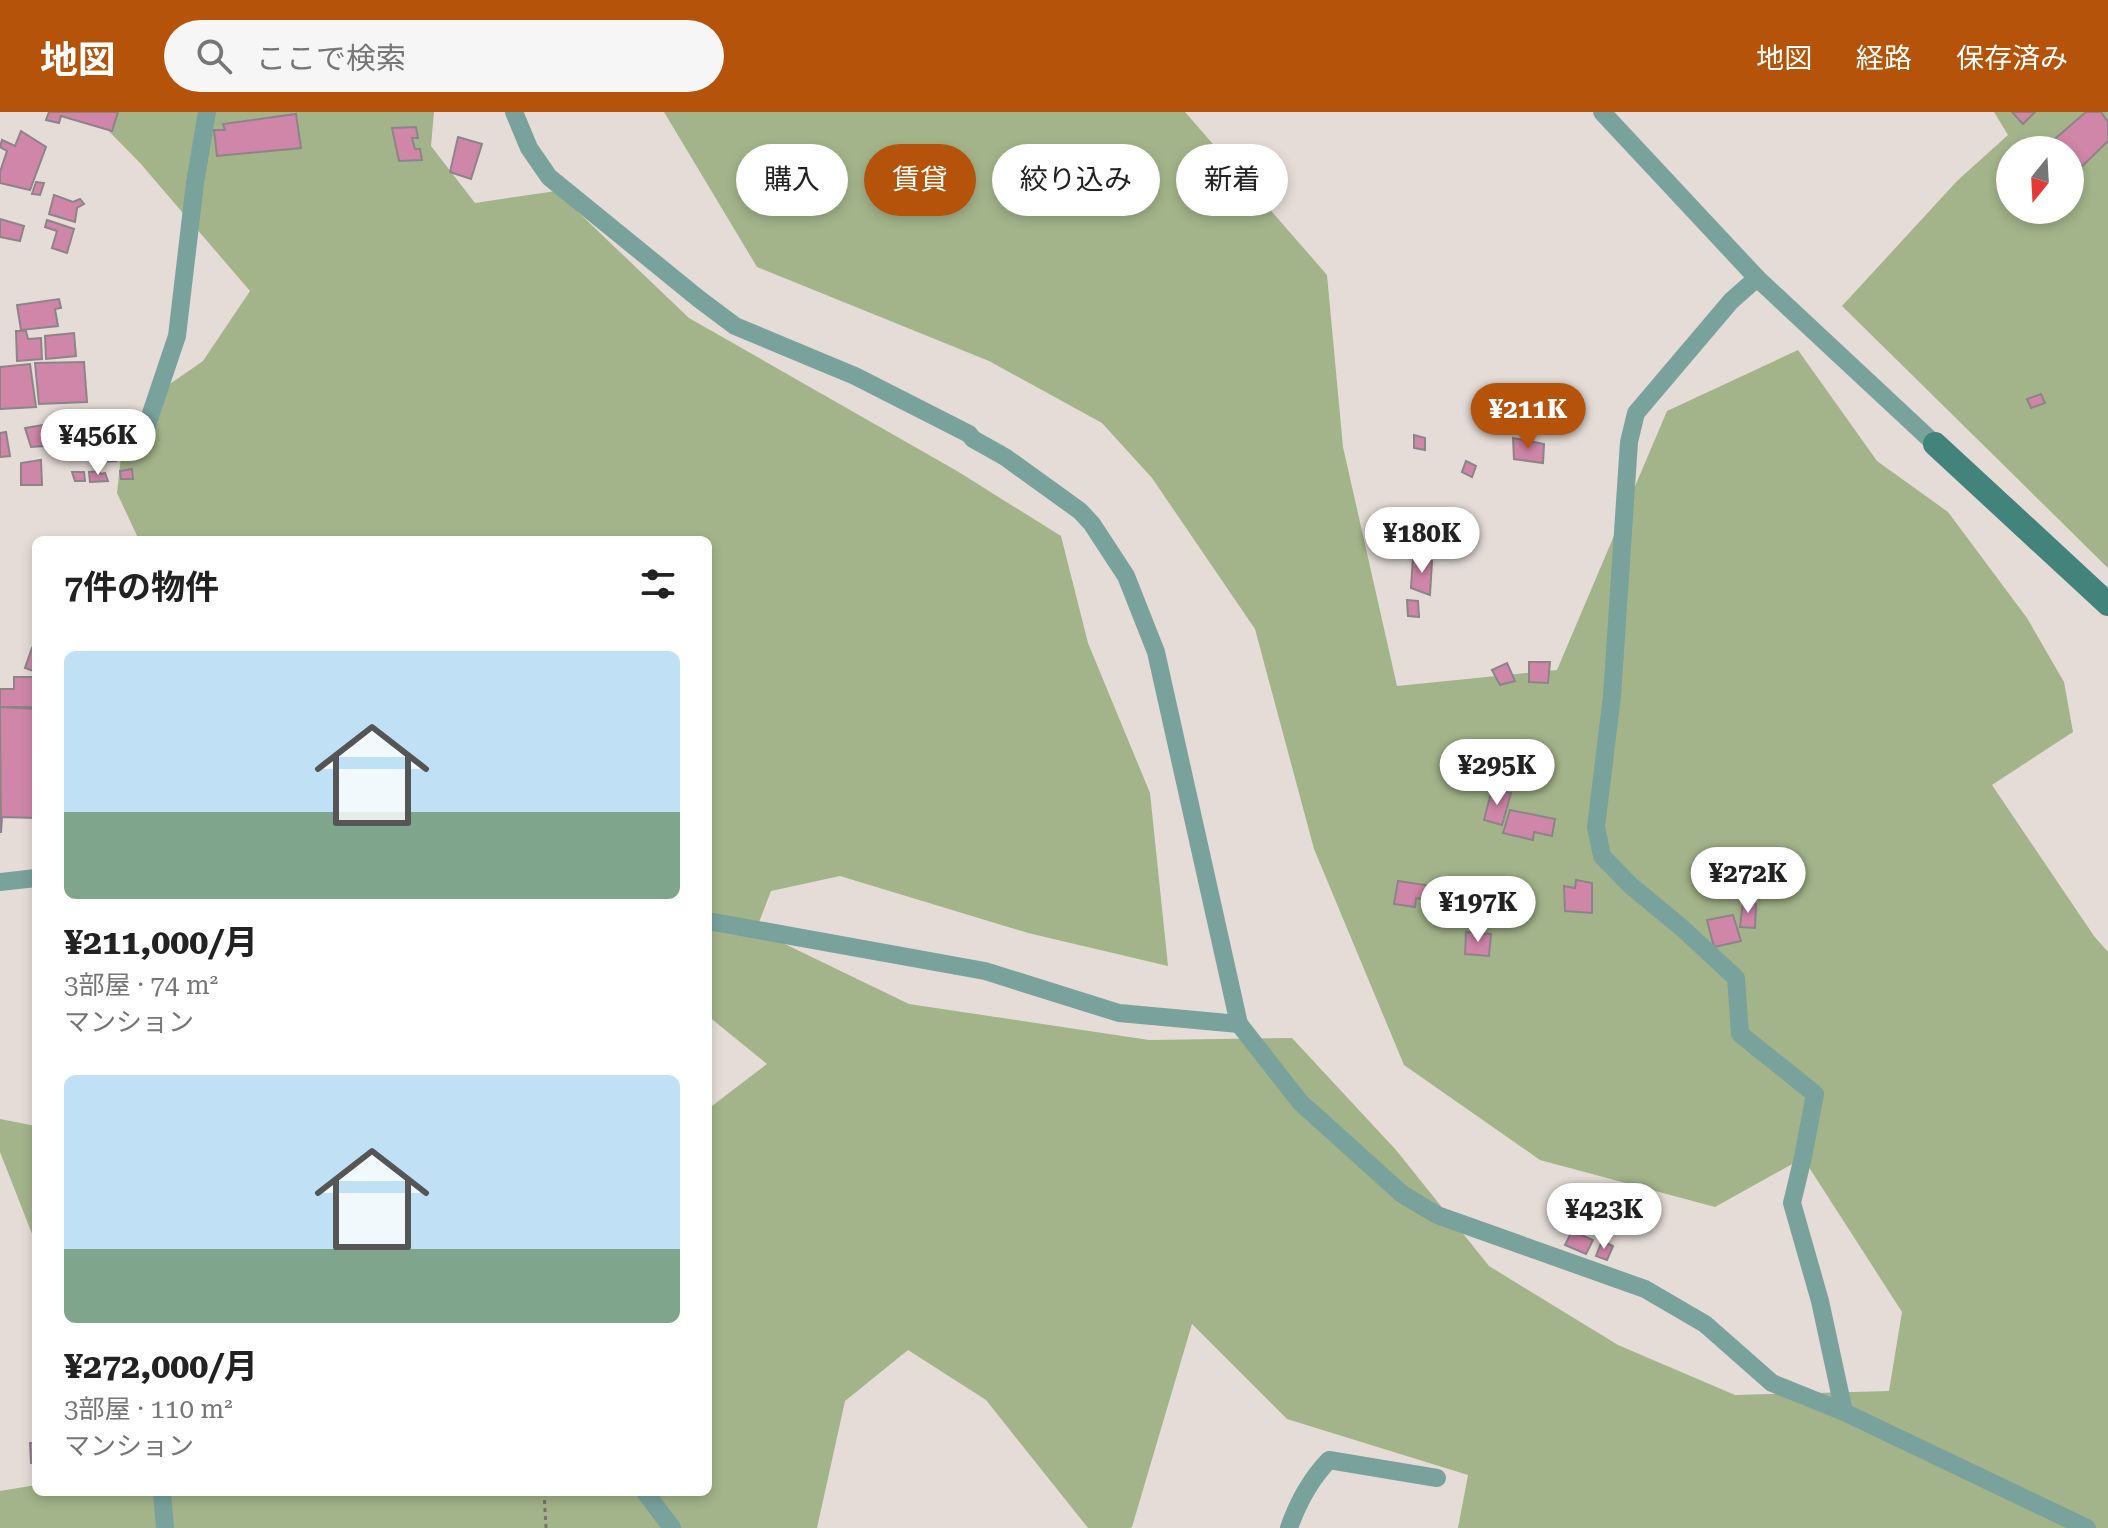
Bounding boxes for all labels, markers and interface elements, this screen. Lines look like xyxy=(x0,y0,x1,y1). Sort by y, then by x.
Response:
search box xyxy=(164,20,724,92)
icon: search xyxy=(192,34,236,78)
text: 地図 xyxy=(40,38,116,82)
text: ここで検索 xyxy=(256,41,406,76)
text: 地図 xyxy=(1756,42,1812,75)
text: 経路 xyxy=(1856,42,1912,75)
text: 保存済み xyxy=(1956,42,2068,75)
north arrow xyxy=(1996,136,2084,224)
map controls xyxy=(1996,136,2084,224)
chip: 購入 xyxy=(736,144,848,216)
chip: 賃貸 xyxy=(864,144,976,216)
chip: 絞り込み xyxy=(992,144,1160,216)
chip: 新着 xyxy=(1176,144,1288,216)
pin: ¥211K xyxy=(1472,383,1584,451)
text: ¥211K xyxy=(1489,394,1567,424)
pin: ¥456K xyxy=(42,409,154,477)
text: ¥456K xyxy=(59,420,137,450)
pin: ¥180K xyxy=(1366,507,1478,575)
text: ¥180K xyxy=(1383,518,1461,548)
icon: filters xyxy=(636,562,680,606)
text: 7件の物件 xyxy=(64,567,219,607)
icon: home xyxy=(300,703,444,847)
pin: ¥295K xyxy=(1441,739,1553,807)
text: ¥295K xyxy=(1458,750,1536,780)
pin: ¥272K xyxy=(1692,847,1804,915)
text: ¥272K xyxy=(1709,858,1787,888)
pin: ¥197K xyxy=(1422,876,1534,944)
text: ¥197K xyxy=(1439,887,1517,917)
text: ¥211,000/月 xyxy=(64,922,258,962)
text: 3部屋 · 74 m² xyxy=(64,970,218,1000)
text: マンション xyxy=(64,1007,194,1037)
icon: home xyxy=(300,1127,444,1271)
pin: ¥423K xyxy=(1548,1183,1660,1251)
text: ¥423K xyxy=(1565,1194,1643,1224)
text: ¥272,000/月 xyxy=(64,1346,258,1386)
text: 3部屋 · 110 m² xyxy=(64,1394,233,1424)
text: マンション xyxy=(64,1431,194,1461)

